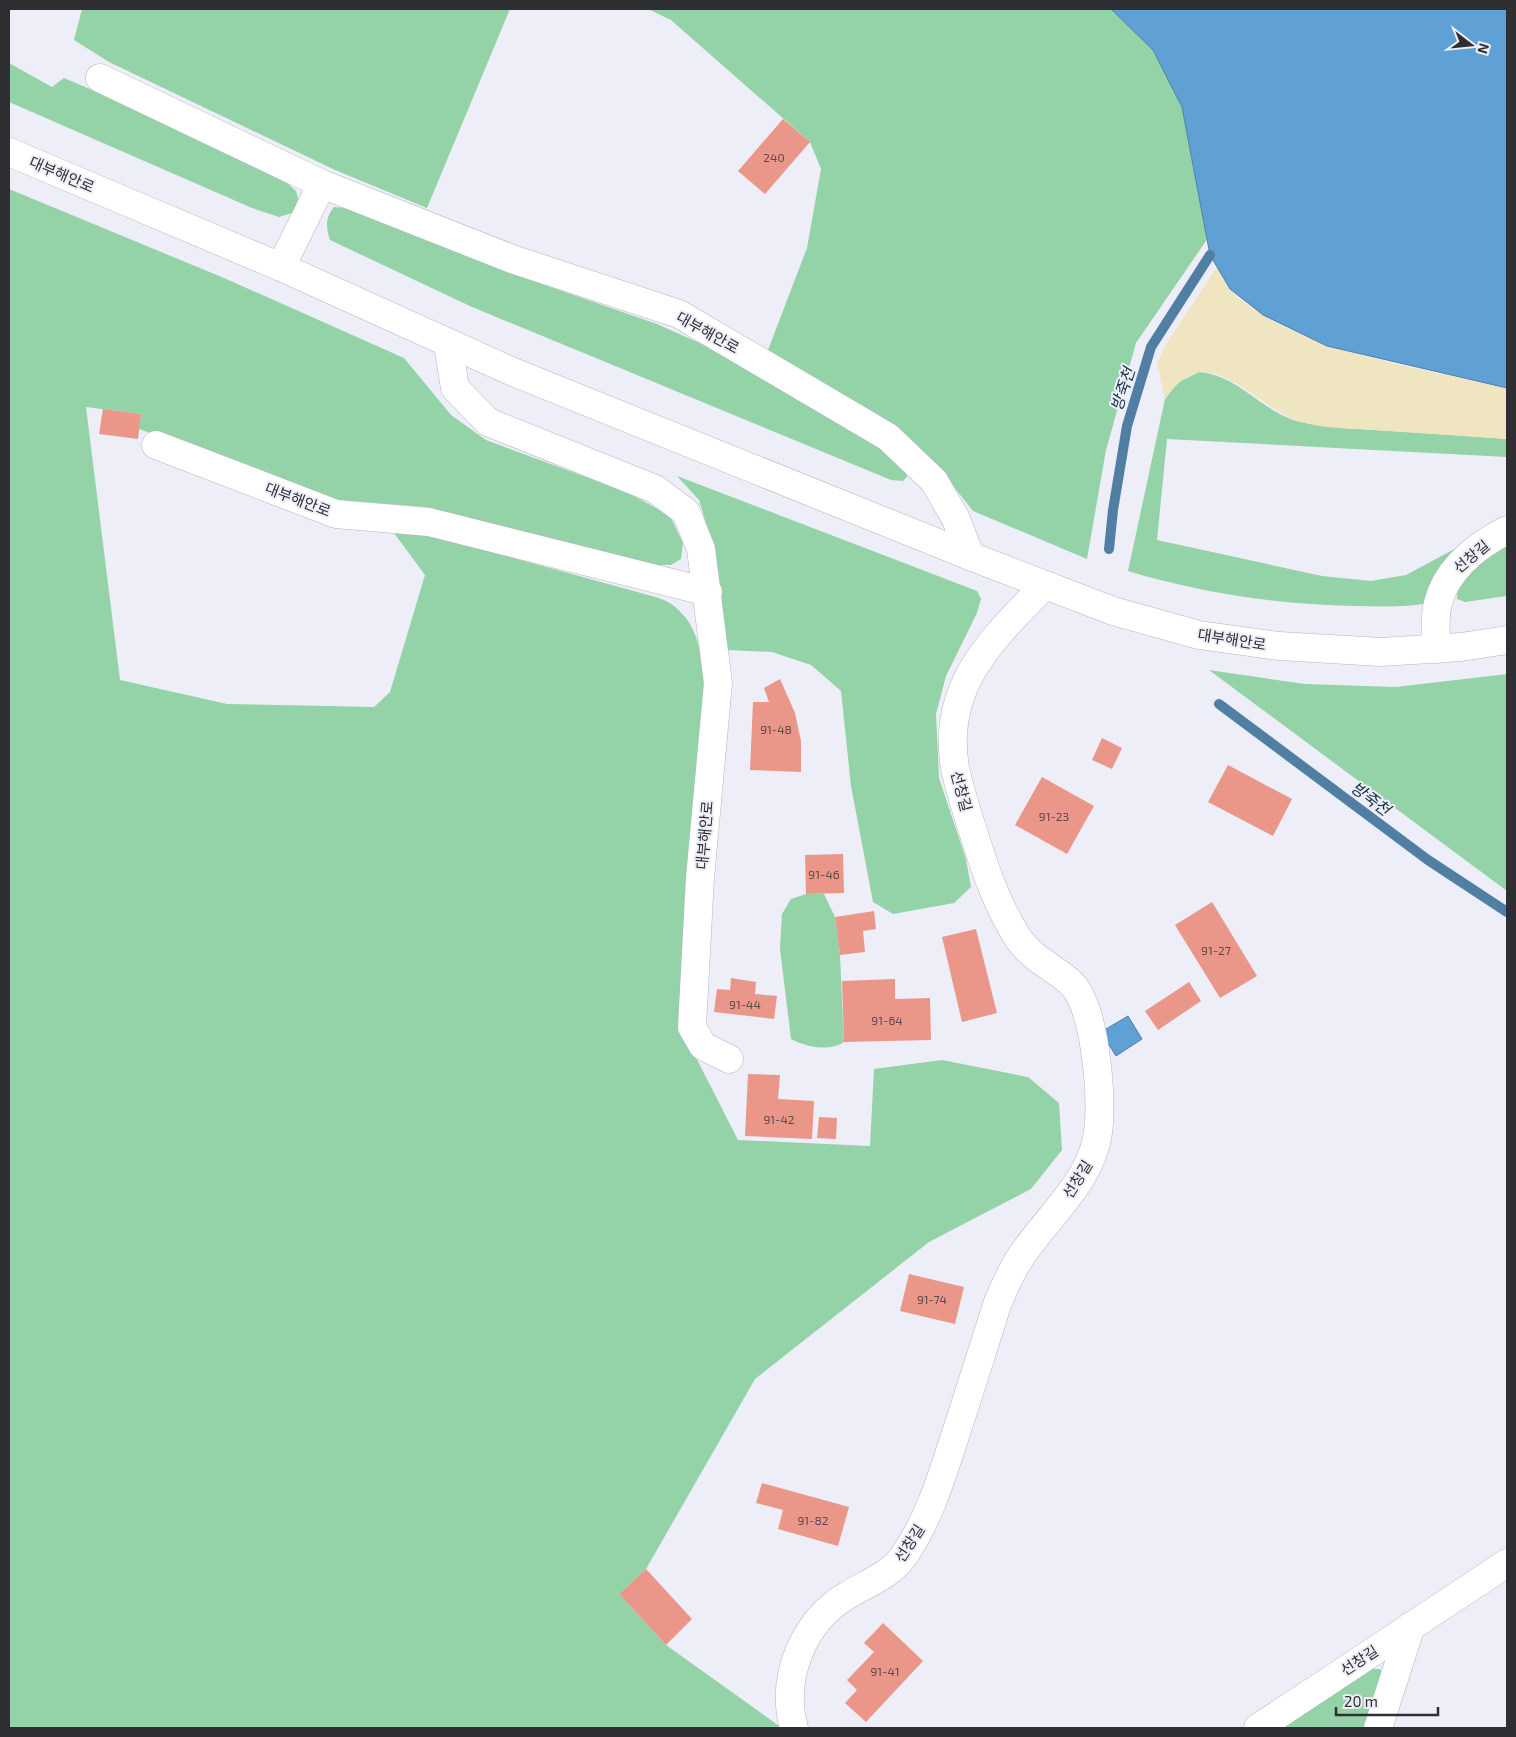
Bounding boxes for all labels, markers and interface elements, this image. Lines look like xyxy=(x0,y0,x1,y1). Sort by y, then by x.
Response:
north arrow xyxy=(1446,20,1496,70)
text: N xyxy=(1474,42,1494,56)
house number: 240 xyxy=(763,150,785,164)
street label: 대부해안로 xyxy=(27,152,97,196)
street label: 대부해안로 xyxy=(673,307,743,357)
water label: 방죽천 xyxy=(1106,363,1139,413)
street label: 대부해안로 xyxy=(263,478,333,520)
street label: 선창길 xyxy=(1449,536,1493,576)
street label: 대부해안로 xyxy=(1197,625,1267,653)
house number: 91-48 xyxy=(760,722,792,736)
street label: 선창길 xyxy=(948,769,976,813)
water label: 방죽천 xyxy=(1348,777,1396,820)
street label: 대부해안로 xyxy=(692,800,716,870)
house number: 91-23 xyxy=(1039,809,1069,823)
house number: 91-46 xyxy=(808,867,840,881)
house number: 91-27 xyxy=(1201,943,1231,957)
house number: 91-44 xyxy=(729,997,761,1011)
house number: 91-64 xyxy=(871,1013,903,1027)
house number: 91-42 xyxy=(763,1112,795,1126)
street label: 선창길 xyxy=(1058,1157,1096,1201)
house number: 91-74 xyxy=(917,1292,947,1306)
house number: 91-82 xyxy=(797,1513,829,1527)
street label: 선창길 xyxy=(890,1521,928,1565)
street label: 선창길 xyxy=(1337,1641,1381,1679)
house number: 91-41 xyxy=(870,1664,900,1678)
scale bar xyxy=(1336,1684,1438,1716)
text: 20 m xyxy=(1344,1692,1378,1710)

